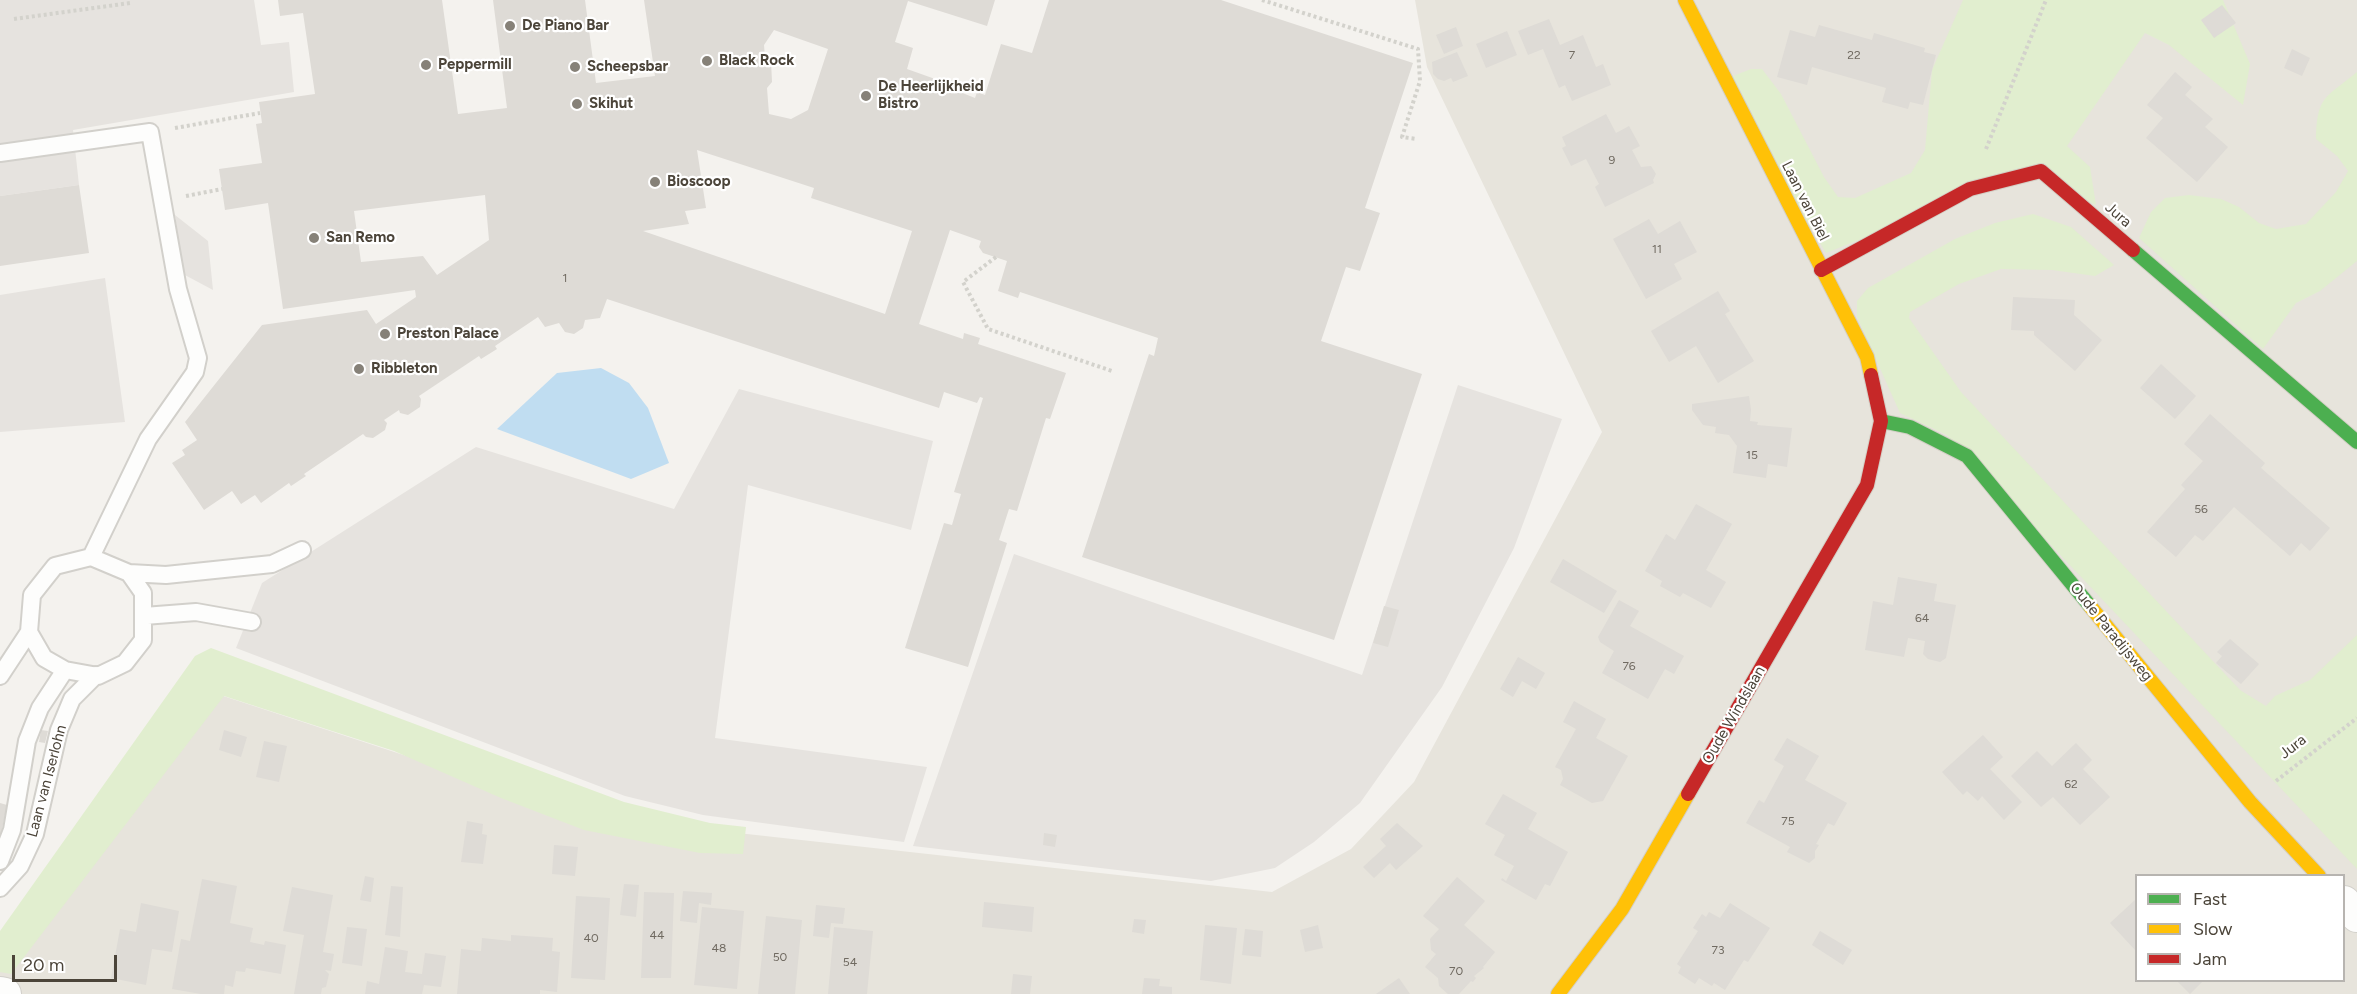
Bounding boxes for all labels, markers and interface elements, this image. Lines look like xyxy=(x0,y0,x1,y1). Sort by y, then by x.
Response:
place label: De Piano Bar xyxy=(522,17,609,35)
marker: De Piano Bar xyxy=(503,19,517,33)
house number: 7 xyxy=(1569,48,1575,62)
house number: 22 xyxy=(1847,48,1861,62)
place label: Black Rock xyxy=(719,52,794,70)
marker: Black Rock xyxy=(700,54,714,68)
place label: Peppermill xyxy=(438,56,512,74)
marker: Peppermill xyxy=(419,58,433,72)
place label: Scheepsbar xyxy=(587,58,668,76)
marker: Scheepsbar xyxy=(568,60,582,74)
place label: De Heerlijkheid Bistro xyxy=(878,78,984,113)
marker: De Heerlijkheid Bistro xyxy=(859,89,873,103)
place label: Skihut xyxy=(589,95,633,113)
marker: Skihut xyxy=(570,97,584,111)
house number: 9 xyxy=(1609,153,1615,167)
street label: Laan van Biel xyxy=(1777,158,1833,244)
place label: Bioscoop xyxy=(667,173,730,191)
marker: Bioscoop xyxy=(648,175,662,189)
street label: Jura xyxy=(2101,199,2135,231)
place label: San Remo xyxy=(326,229,395,247)
marker: San Remo xyxy=(307,231,321,245)
house number: 11 xyxy=(1652,242,1662,256)
house number: 1 xyxy=(563,271,567,285)
place label: Preston Palace xyxy=(397,325,499,343)
marker: Preston Palace xyxy=(378,327,392,341)
place label: Ribbleton xyxy=(371,360,438,378)
marker: Ribbleton xyxy=(352,362,366,376)
house number: 15 xyxy=(1746,448,1758,462)
house number: 56 xyxy=(2194,502,2208,516)
street label: Oude Paradijsweg xyxy=(2066,579,2156,685)
house number: 64 xyxy=(1915,611,1929,625)
house number: 76 xyxy=(1622,659,1636,673)
street label: Oude Windslaan xyxy=(1699,663,1769,767)
street label: Laan van Iserlohn xyxy=(23,723,71,839)
street label: Jura xyxy=(2276,731,2310,763)
house number: 62 xyxy=(2064,777,2078,791)
house number: 75 xyxy=(1781,814,1795,828)
legend xyxy=(2135,874,2345,982)
text: Fast xyxy=(2193,888,2227,910)
text: Slow xyxy=(2193,918,2232,940)
house number: 44 xyxy=(650,928,664,942)
house number: 40 xyxy=(583,931,599,945)
house number: 48 xyxy=(712,941,726,955)
scale bar xyxy=(15,943,120,981)
house number: 73 xyxy=(1712,943,1724,957)
text: Jam xyxy=(2193,948,2227,970)
house number: 50 xyxy=(773,950,787,964)
text: 20 m xyxy=(23,954,64,976)
house number: 54 xyxy=(843,955,857,969)
house number: 70 xyxy=(1449,964,1463,978)

